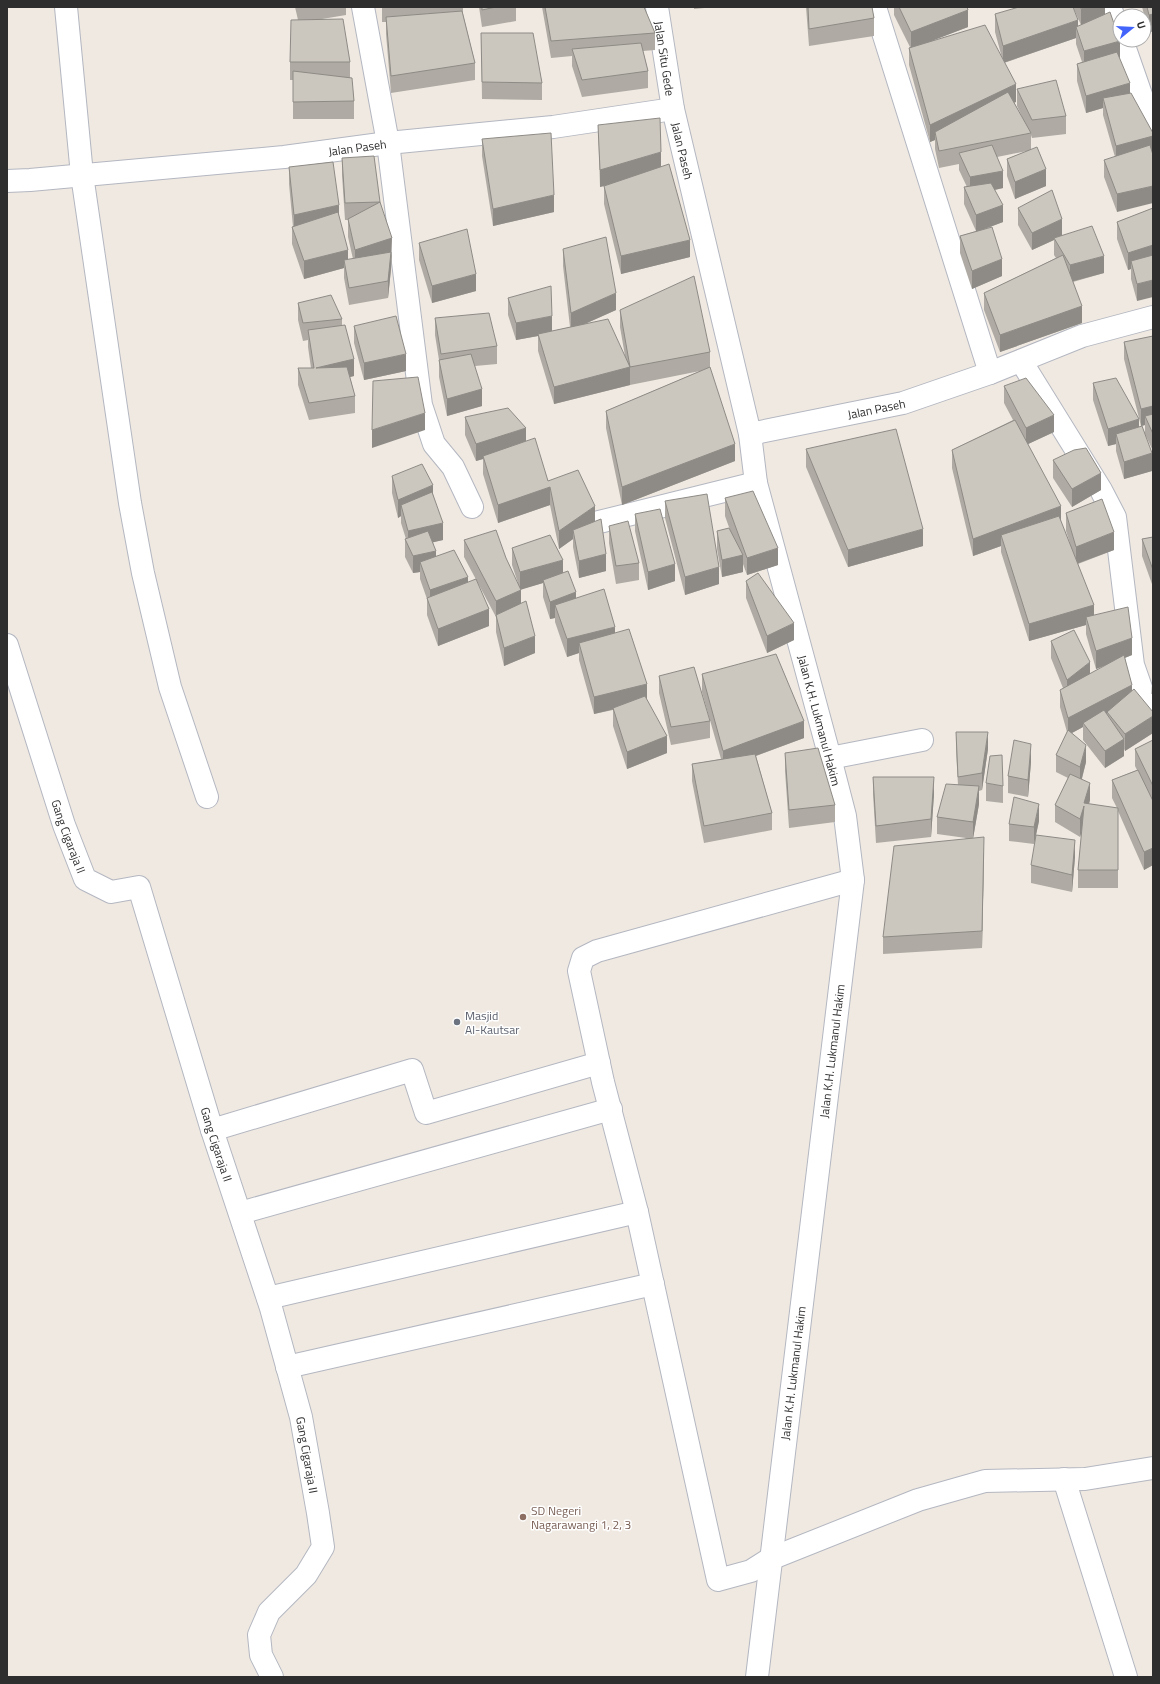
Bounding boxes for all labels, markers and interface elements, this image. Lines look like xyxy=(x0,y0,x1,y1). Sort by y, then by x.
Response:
north arrow xyxy=(1112,8,1152,48)
text: U xyxy=(1133,19,1150,31)
street label: Jalan Situ Gede xyxy=(650,20,680,97)
street label: Jalan Paseh xyxy=(667,120,699,181)
street label: Jalan Paseh xyxy=(327,134,388,160)
street label: Jalan Paseh xyxy=(846,393,907,424)
street label: Jalan K.H. Lukmanul Hakim xyxy=(793,653,846,788)
street label: Gang Cigaraja II xyxy=(47,797,91,876)
street label: Jalan K.H. Lukmanul Hakim xyxy=(814,983,850,1119)
place label: Masjid Al-Kautsar xyxy=(465,1006,519,1039)
marker: Masjid Al-Kautsar xyxy=(452,1017,462,1027)
street label: Gang Cigaraja II xyxy=(196,1105,238,1184)
street label: Jalan K.H. Lukmanul Hakim xyxy=(775,1305,811,1441)
street label: Gang Cigaraja II xyxy=(292,1415,324,1495)
place label: SD Negeri Nagarawangi 1, 2, 3 xyxy=(531,1501,631,1534)
marker: SD Negeri Nagarawangi 1, 2, 3 xyxy=(518,1512,528,1522)

